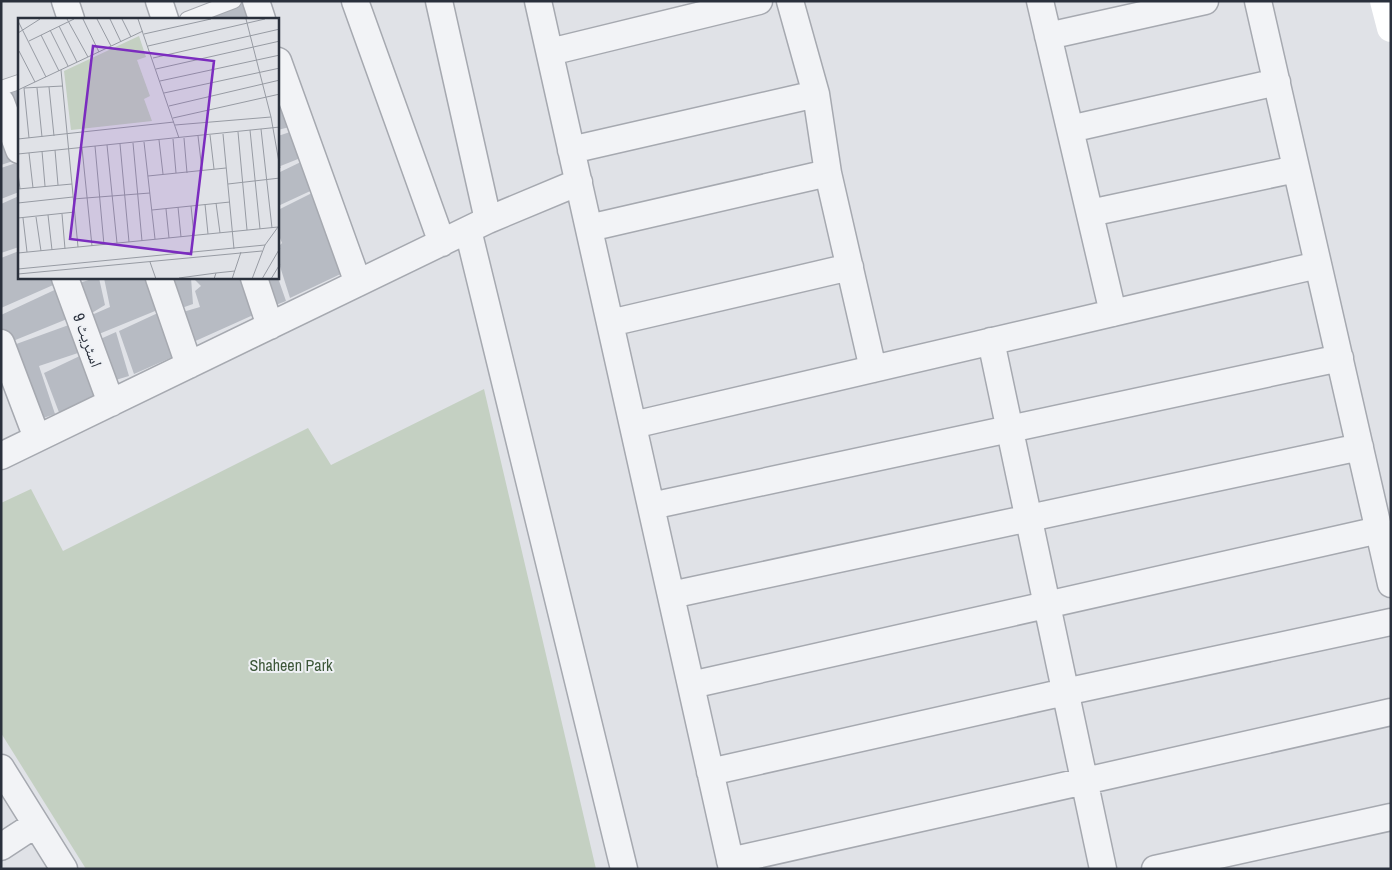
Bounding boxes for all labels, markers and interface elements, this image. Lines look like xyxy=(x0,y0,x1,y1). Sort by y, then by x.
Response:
inset map xyxy=(18,18,279,279)
street label: اسٹریٹ 9 xyxy=(68,310,108,370)
park label: Shaheen Park xyxy=(249,654,333,676)

